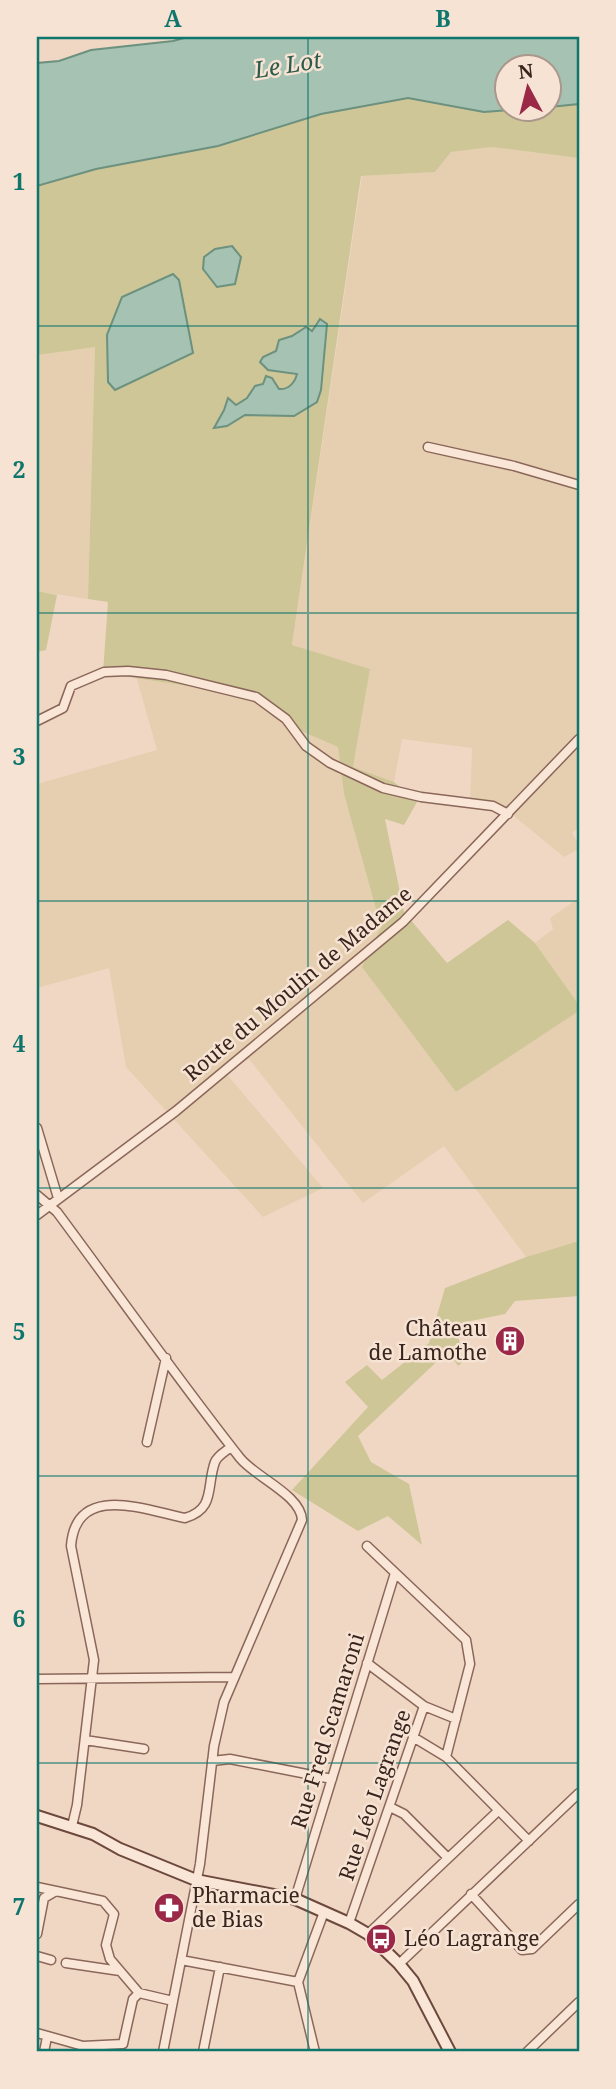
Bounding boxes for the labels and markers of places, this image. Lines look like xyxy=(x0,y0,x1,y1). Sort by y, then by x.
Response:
place label: Château de Lamothe xyxy=(369,1314,487,1366)
building icon: Château de Lamothe xyxy=(493,1324,527,1358)
place label: Pharmacie de Bias xyxy=(192,1881,300,1933)
pharmacy icon: Pharmacie de Bias xyxy=(152,1891,186,1925)
bus stop icon: Léo Lagrange xyxy=(364,1922,398,1956)
place label: Léo Lagrange xyxy=(404,1924,539,1952)

